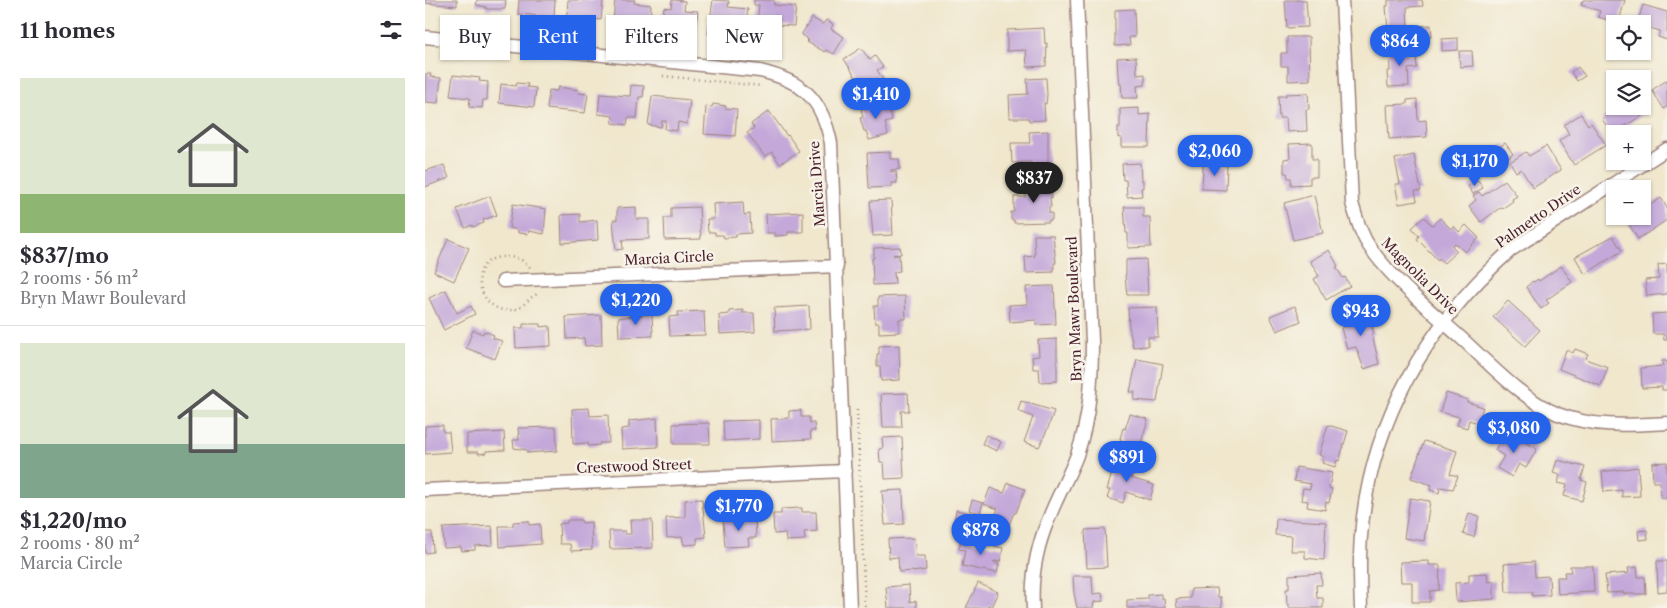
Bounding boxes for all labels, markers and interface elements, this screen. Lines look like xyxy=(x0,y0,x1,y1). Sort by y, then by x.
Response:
chip: Buy xyxy=(440,15,510,60)
chip: Rent xyxy=(520,15,596,60)
chip: Filters xyxy=(606,15,697,60)
chip: New xyxy=(707,15,782,60)
map controls xyxy=(1606,15,1651,225)
button: locate xyxy=(1606,15,1651,60)
icon: filters xyxy=(377,16,405,44)
text: 11 homes xyxy=(20,18,115,43)
pin: $864 xyxy=(1370,24,1430,67)
text: $864 xyxy=(1381,31,1419,51)
button: layers xyxy=(1606,70,1651,115)
pin: $1,410 xyxy=(835,78,917,120)
text: $1,410 xyxy=(852,84,900,104)
icon: home xyxy=(168,110,258,200)
button: + xyxy=(1606,125,1651,170)
pin: $2,060 xyxy=(1174,134,1256,177)
street label: Marcia Drive xyxy=(805,140,829,228)
text: $2,060 xyxy=(1189,141,1241,161)
pin: $1,170 xyxy=(1434,144,1516,187)
text: $1,170 xyxy=(1452,151,1498,171)
pin: $837 xyxy=(1004,162,1064,204)
text: $837 xyxy=(1016,168,1052,188)
street label: Palmetto Drive xyxy=(1492,180,1584,252)
button: − xyxy=(1606,180,1651,225)
street label: Magnolia Drive xyxy=(1378,234,1462,318)
street label: Bryn Mawr Boulevard xyxy=(1062,236,1086,382)
text: $837/mo xyxy=(20,243,109,268)
street label: Marcia Circle xyxy=(624,247,714,269)
text: 2 rooms · 56 m² xyxy=(20,268,138,288)
pin: $1,220 xyxy=(595,284,677,326)
text: Bryn Mawr Boulevard xyxy=(20,288,186,308)
text: $1,220 xyxy=(611,290,661,310)
pin: $943 xyxy=(1331,294,1391,337)
text: $943 xyxy=(1342,301,1380,321)
icon: home xyxy=(168,376,258,466)
pin: $3,080 xyxy=(1473,412,1555,454)
text: $3,080 xyxy=(1488,418,1540,438)
pin: $891 xyxy=(1097,440,1157,483)
text: $891 xyxy=(1109,447,1145,467)
street label: Crestwood Street xyxy=(576,455,692,477)
pin: $1,770 xyxy=(698,490,780,532)
text: $1,770 xyxy=(715,496,763,516)
text: $1,220/mo xyxy=(20,508,127,533)
pin: $878 xyxy=(951,514,1011,556)
text: $878 xyxy=(963,520,999,540)
text: 2 rooms · 80 m² xyxy=(20,533,140,553)
text: Marcia Circle xyxy=(20,553,123,573)

